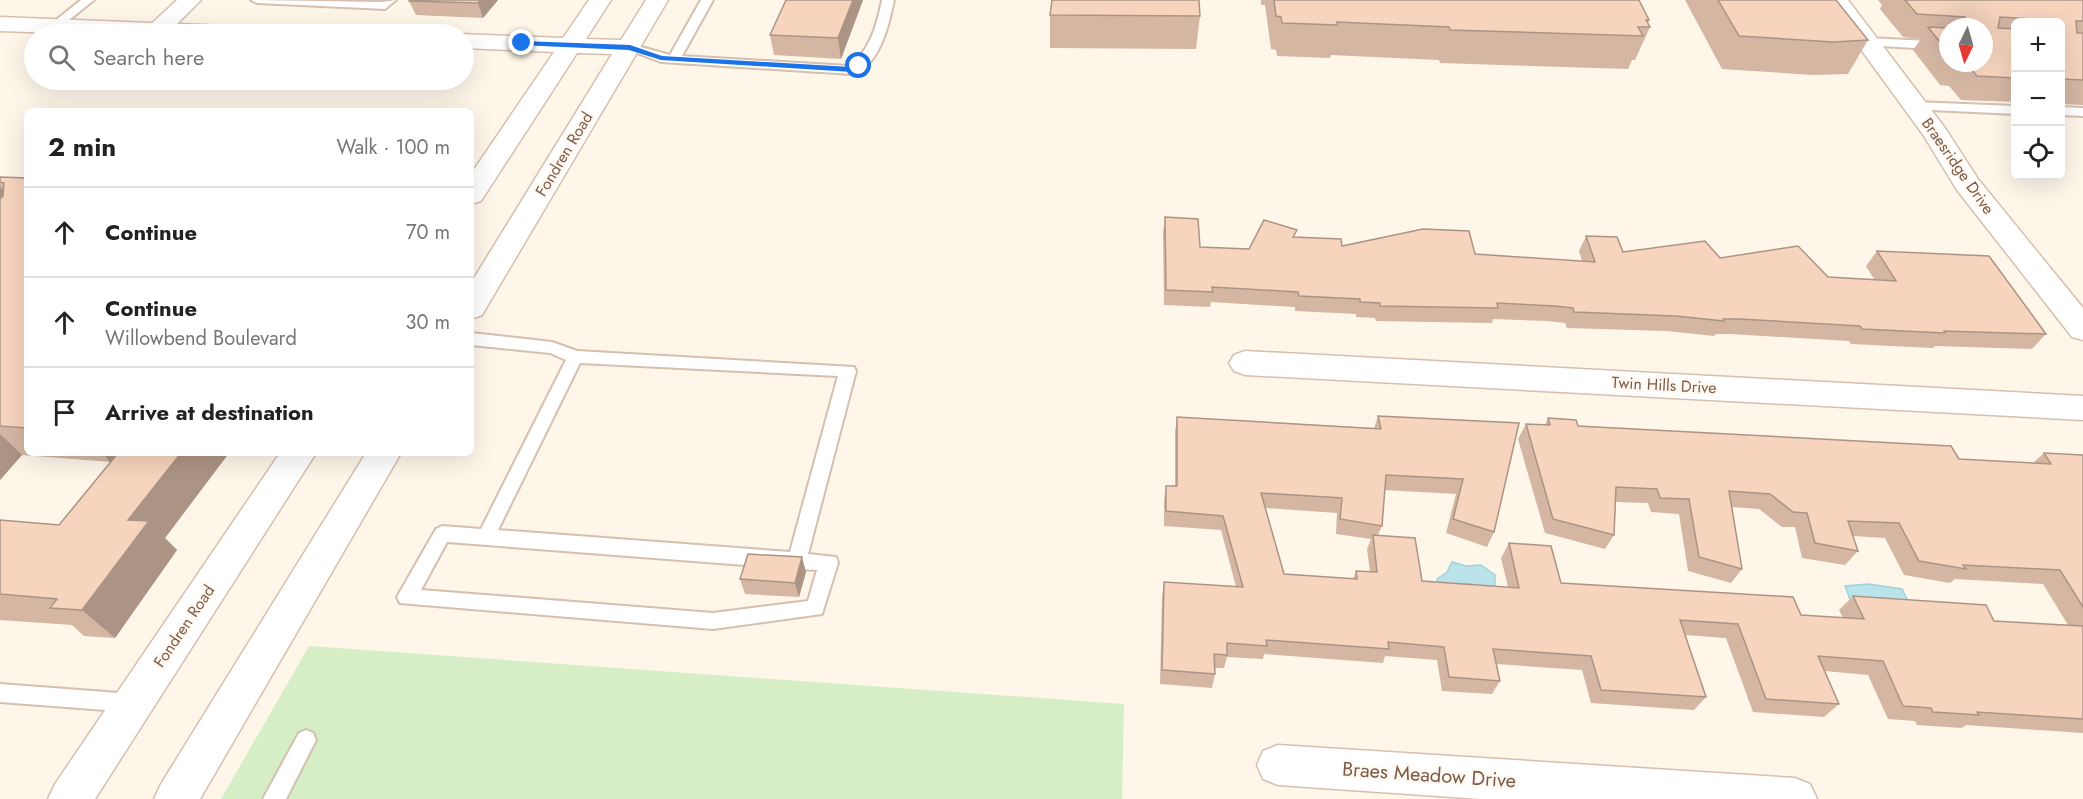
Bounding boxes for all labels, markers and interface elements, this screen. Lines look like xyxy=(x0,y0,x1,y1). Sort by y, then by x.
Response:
north arrow xyxy=(1939,18,1993,72)
map controls xyxy=(2011,18,2065,180)
button: + xyxy=(2011,18,2065,72)
search box xyxy=(24,24,474,90)
route end xyxy=(508,29,534,55)
icon: search xyxy=(45,41,78,74)
text: Search here xyxy=(93,41,204,73)
route start xyxy=(845,52,871,78)
button: − xyxy=(2011,72,2065,126)
street label: Fondren Road xyxy=(530,107,598,201)
street label: Braesridge Drive xyxy=(1916,113,2000,219)
button: locate xyxy=(2011,126,2065,180)
text: 2 min xyxy=(48,128,116,166)
text: Walk · 100 m xyxy=(337,133,450,162)
icon: ahead xyxy=(48,216,81,249)
text: Continue xyxy=(105,216,197,248)
text: 70 m xyxy=(406,218,450,247)
text: Continue xyxy=(105,292,197,324)
icon: ahead xyxy=(48,306,81,339)
text: 30 m xyxy=(405,308,450,337)
text: Willowbend Boulevard xyxy=(105,324,297,353)
street label: Twin Hills Drive xyxy=(1611,371,1717,399)
icon: arrive xyxy=(48,396,81,429)
text: Arrive at destination xyxy=(105,396,314,428)
street label: Fondren Road xyxy=(148,580,220,672)
street label: Braes Meadow Drive xyxy=(1341,754,1517,796)

